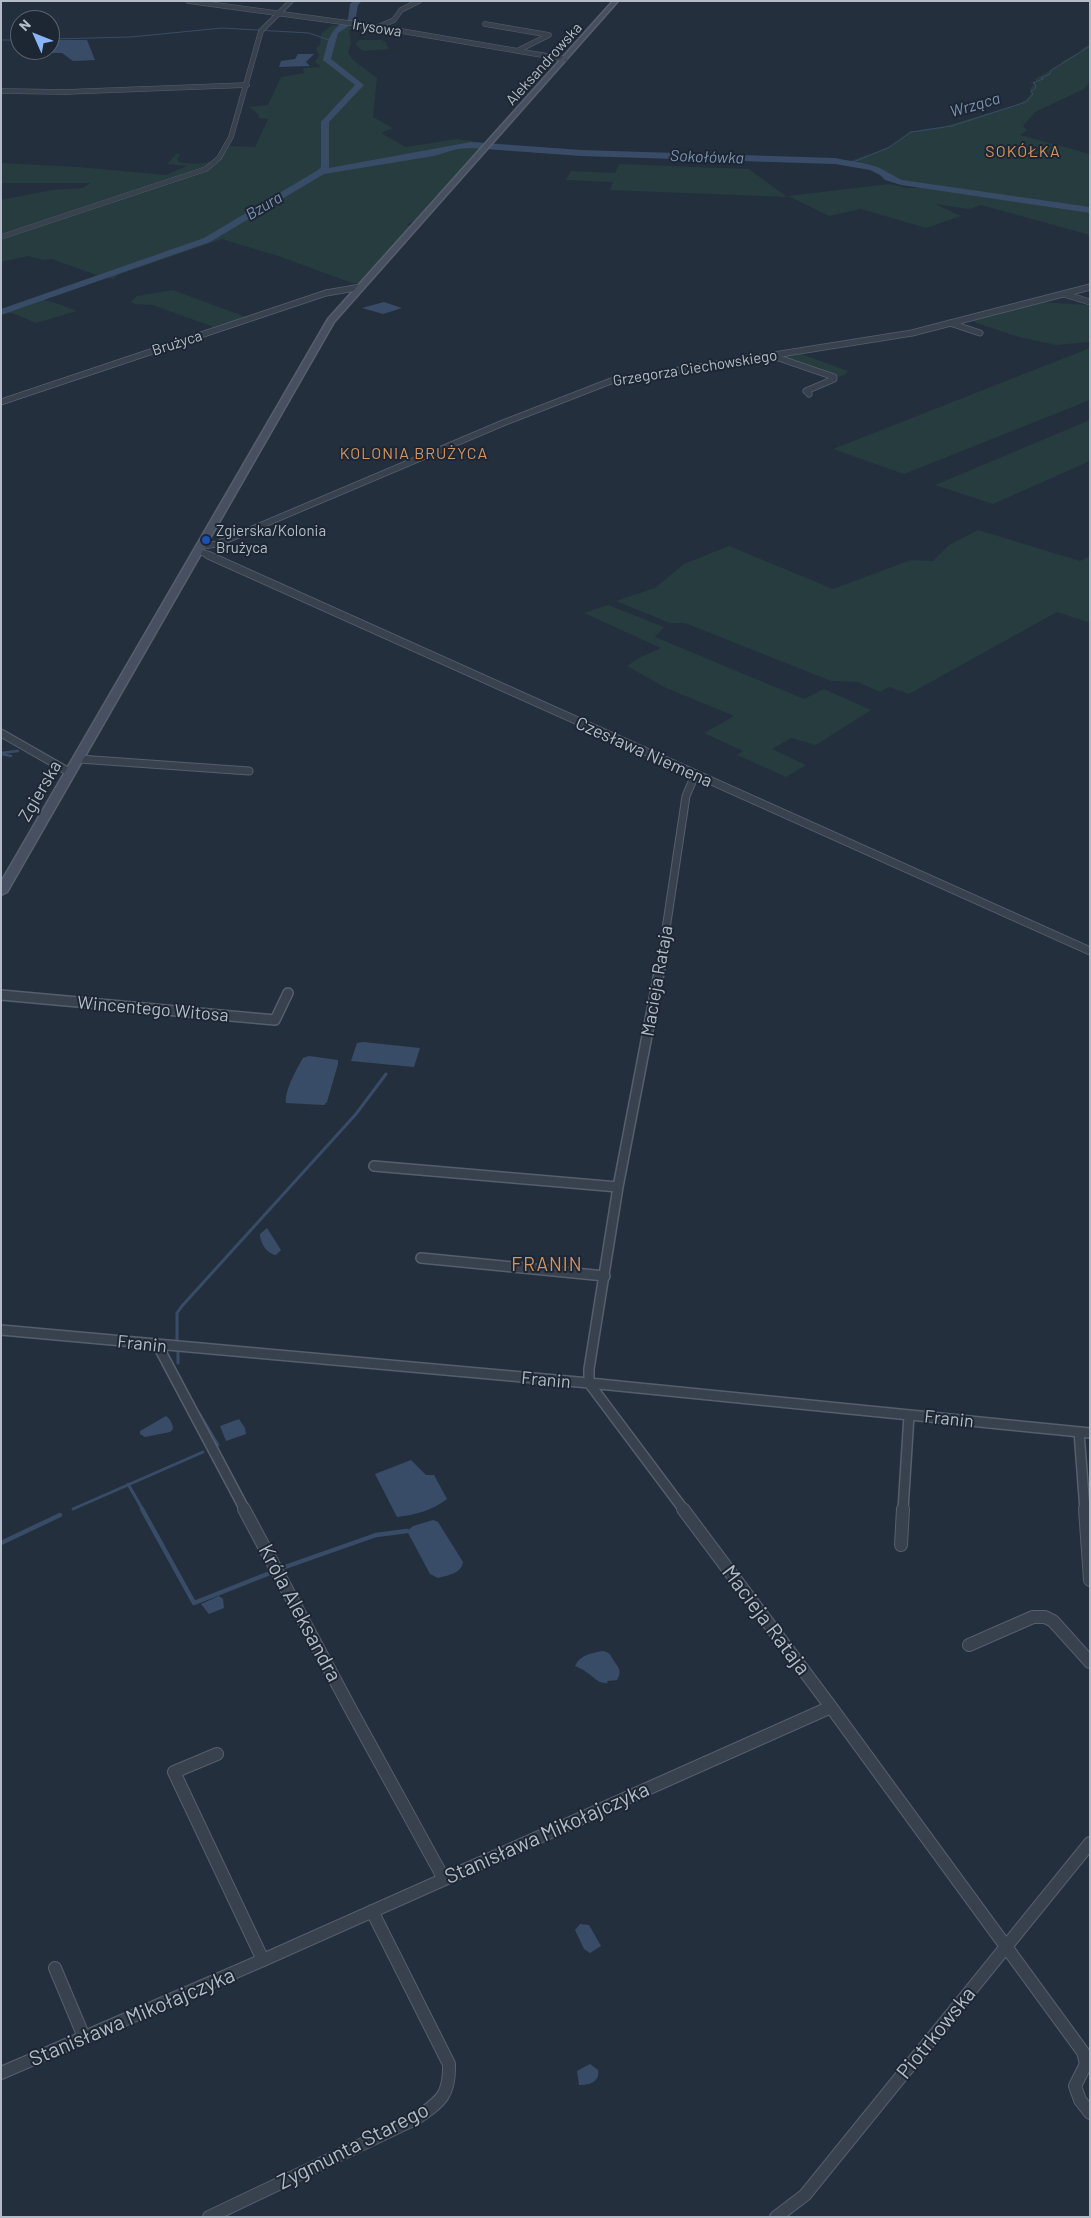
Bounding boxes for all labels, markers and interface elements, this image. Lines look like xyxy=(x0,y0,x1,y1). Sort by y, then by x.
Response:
north arrow xyxy=(10,10,60,60)
street label: Irysowa xyxy=(351,15,403,41)
text: N xyxy=(15,16,34,34)
street label: Aleksandrowska xyxy=(502,19,586,109)
water label: Wrząca xyxy=(948,89,1002,121)
district label: SOKÓŁKA xyxy=(984,142,1062,162)
water label: Sokołówka xyxy=(670,146,744,168)
water label: Bzura xyxy=(242,188,286,224)
street label: Brużyca xyxy=(150,326,204,360)
street label: Grzegorza Ciechowskiego xyxy=(612,346,778,390)
district label: KOLONIA BRUŻYCA xyxy=(338,444,490,464)
place label: Zgierska/Kolonia Brużyca xyxy=(216,522,326,557)
marker: Zgierska/Kolonia Brużyca xyxy=(200,534,212,546)
street label: Czesława Niemena xyxy=(572,712,716,792)
street label: Zgierska xyxy=(14,757,66,825)
street label: Macieja Rataja xyxy=(637,924,677,1038)
street label: Wincentego Witosa xyxy=(76,992,230,1026)
district label: FRANIN xyxy=(511,1254,583,1276)
street label: Franin xyxy=(116,1331,168,1357)
street label: Franin xyxy=(520,1367,572,1393)
street label: Franin xyxy=(923,1406,975,1432)
street label: Króla Aleksandra xyxy=(253,1540,347,1686)
street label: Macieja Rataja xyxy=(717,1560,815,1680)
street label: Stanisława Mikołajczyka xyxy=(441,1777,653,1889)
street label: Stanisława Mikołajczyka xyxy=(25,1962,239,2072)
street label: Piotrkowska xyxy=(891,1982,981,2084)
street label: Zygmunta Starego xyxy=(273,2097,433,2195)

